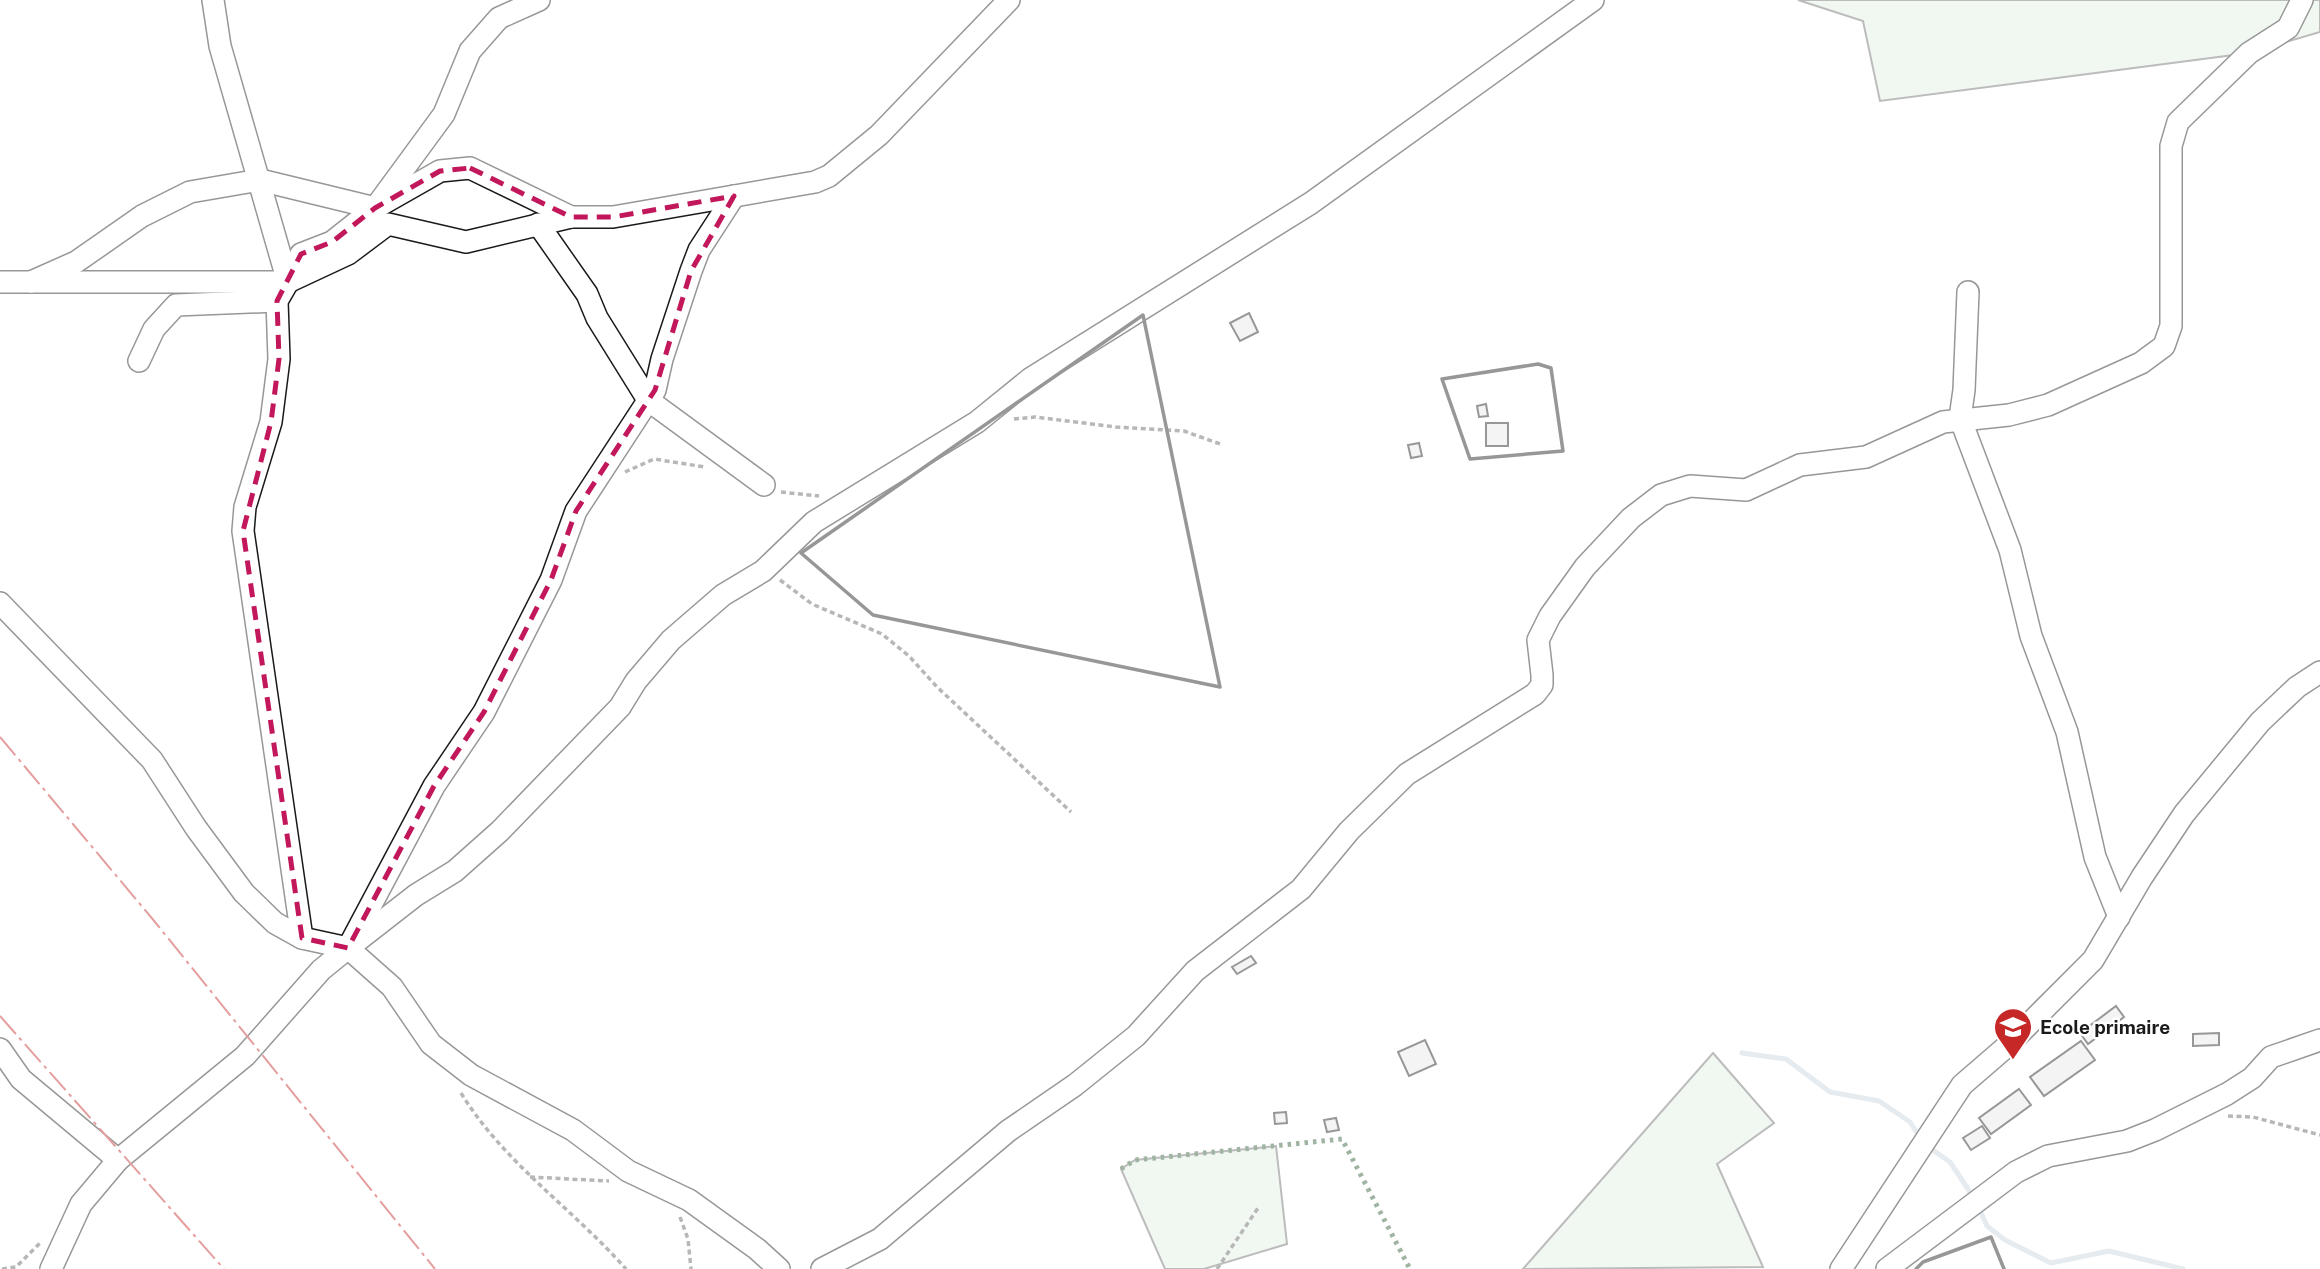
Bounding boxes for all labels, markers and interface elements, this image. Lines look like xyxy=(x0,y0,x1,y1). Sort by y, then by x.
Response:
school or university icon: Ecole primaire xyxy=(1992,1006,2034,1061)
place label: Ecole primaire xyxy=(2040,1016,2170,1038)

